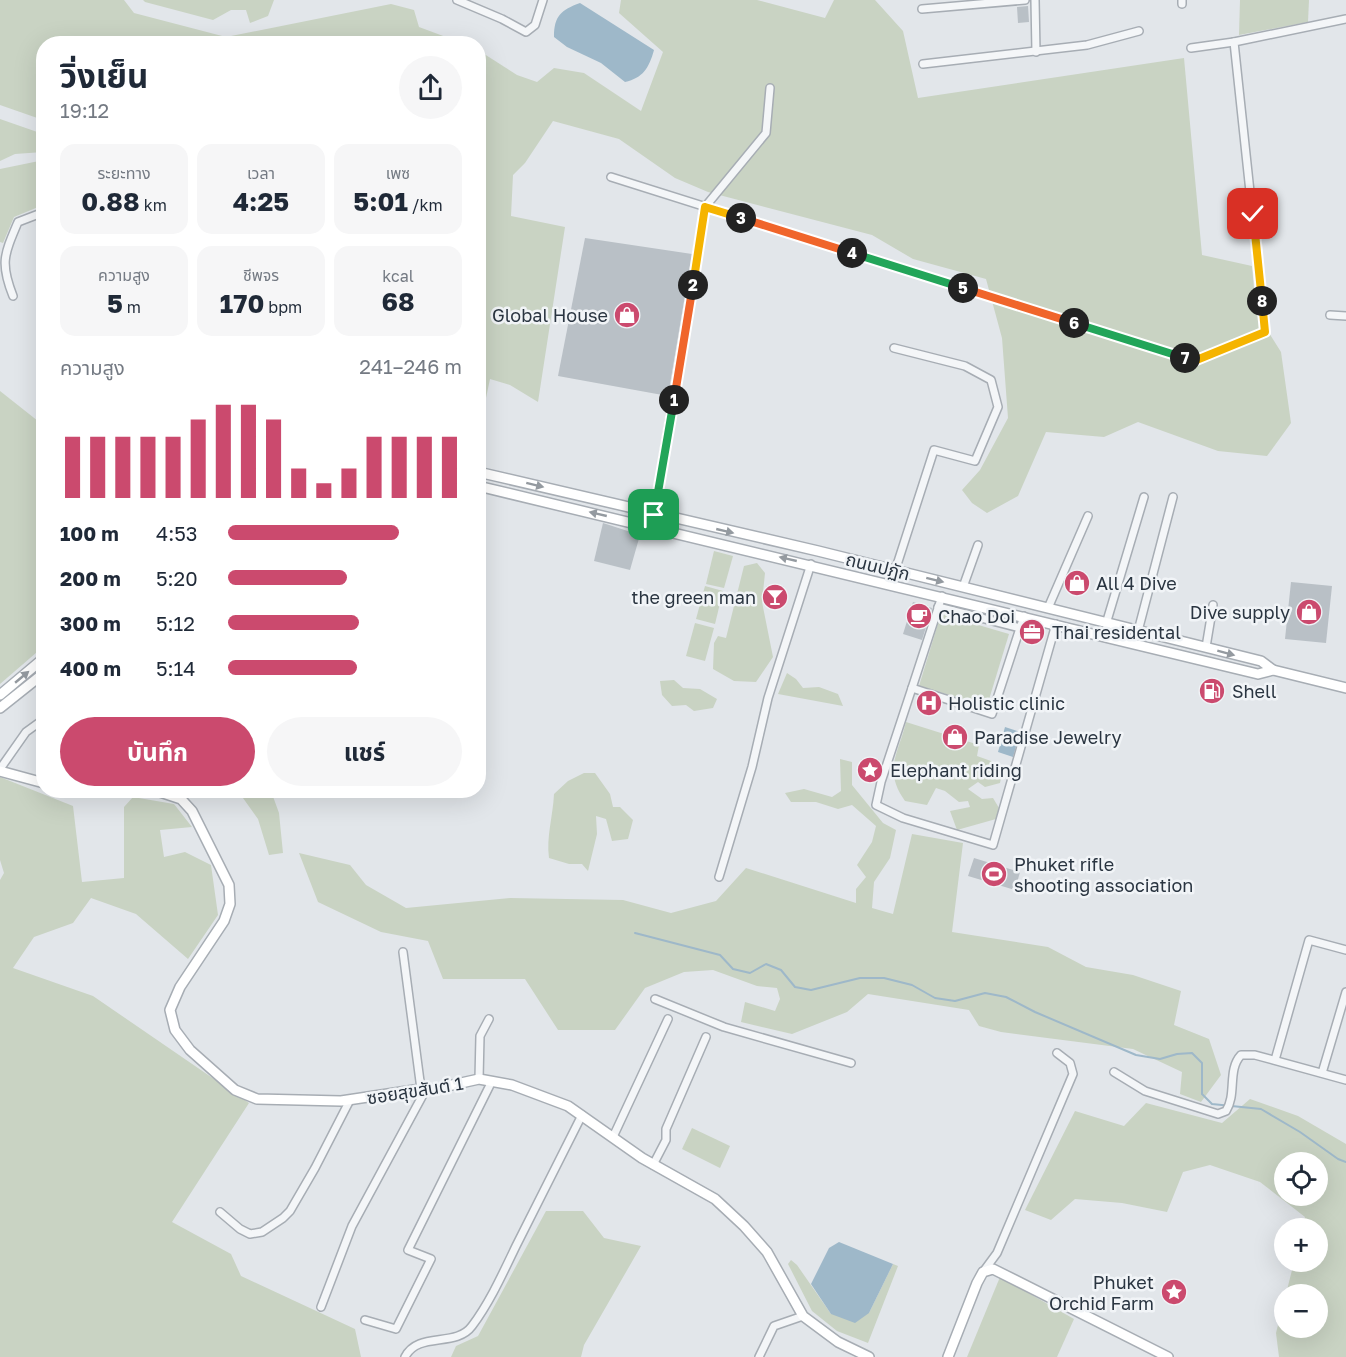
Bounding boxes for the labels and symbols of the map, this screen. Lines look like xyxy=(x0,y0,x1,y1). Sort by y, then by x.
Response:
pin xyxy=(1227,188,1278,239)
pin: 3 xyxy=(726,203,756,233)
pin: 4 xyxy=(837,238,867,268)
pin: 2 xyxy=(678,270,708,300)
pin: 5 xyxy=(948,273,978,303)
pin: 8 xyxy=(1247,286,1277,316)
shop icon: Global House xyxy=(612,300,642,330)
place label: Global House xyxy=(492,304,608,326)
pin: 6 xyxy=(1059,308,1089,338)
pin: 7 xyxy=(1170,343,1200,373)
pin: 1 xyxy=(659,385,689,415)
one-way arrow xyxy=(526,481,545,491)
pin xyxy=(628,489,679,540)
one-way arrow xyxy=(589,509,608,518)
one-way arrow xyxy=(716,526,734,536)
street label: ถนนปฏัก xyxy=(844,547,912,585)
one-way arrow xyxy=(779,553,797,563)
shop icon: All 4 Dive xyxy=(1062,568,1092,598)
place label: All 4 Dive xyxy=(1096,572,1177,594)
one-way arrow xyxy=(926,576,945,586)
bar icon: the green man xyxy=(760,582,790,612)
place label: the green man xyxy=(631,586,756,608)
shop icon: Dive supply xyxy=(1294,597,1324,627)
cafe icon: Chao Doi xyxy=(904,601,934,631)
place label: Dive supply xyxy=(1190,601,1290,623)
place label: Chao Doi xyxy=(938,605,1015,627)
office icon: Thai residental xyxy=(1017,617,1047,647)
place label: Thai residental xyxy=(1052,621,1181,643)
one-way arrow xyxy=(1217,648,1236,658)
one-way arrow xyxy=(14,671,29,684)
fuel station icon: Shell xyxy=(1197,676,1227,706)
place label: Shell xyxy=(1232,680,1277,702)
hospital icon: Holistic clinic xyxy=(914,688,944,718)
place label: Holistic clinic xyxy=(948,692,1065,714)
shop icon: Paradise Jewelry xyxy=(940,722,970,752)
place label: Paradise Jewelry xyxy=(974,726,1122,748)
place icon: Elephant riding xyxy=(855,755,885,785)
place label: Elephant riding xyxy=(890,759,1022,781)
place label: Phuket rifle shooting association xyxy=(1014,853,1193,896)
sports icon: Phuket rifle shooting association xyxy=(979,859,1009,889)
street label: ซอยสุขสันต์ 1 xyxy=(365,1071,465,1109)
place label: Phuket Orchid Farm xyxy=(1049,1271,1154,1314)
place icon: Phuket Orchid Farm xyxy=(1159,1277,1189,1307)

